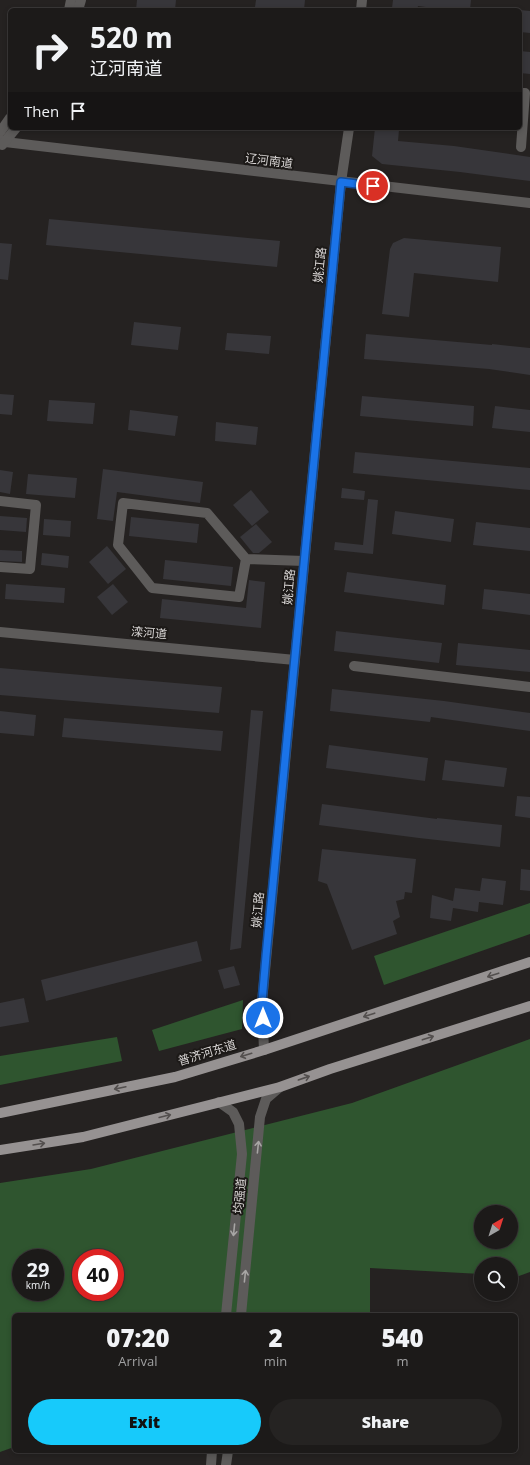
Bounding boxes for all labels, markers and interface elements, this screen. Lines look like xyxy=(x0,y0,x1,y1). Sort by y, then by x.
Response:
text: 520 m xyxy=(90,18,173,56)
icon: right xyxy=(24,24,76,76)
text: 辽河南道 xyxy=(90,56,162,80)
icon: arrive xyxy=(67,100,89,122)
text: Then xyxy=(24,101,59,121)
street label: 辽河南道 xyxy=(244,149,294,172)
pin xyxy=(356,169,390,203)
icon: arrive xyxy=(362,175,384,197)
street label: 姚江路 xyxy=(309,246,330,284)
street label: 姚江路 xyxy=(278,568,299,606)
street label: 滦河道 xyxy=(130,622,168,643)
street label: 姚江路 xyxy=(247,891,268,929)
one-way arrow xyxy=(487,971,499,979)
position arrow xyxy=(242,997,284,1039)
one-way arrow xyxy=(363,1012,376,1019)
one-way arrow xyxy=(421,1034,434,1041)
street label: 普济河东道 xyxy=(176,1036,238,1069)
one-way arrow xyxy=(240,1052,253,1059)
one-way arrow xyxy=(298,1074,310,1082)
one-way arrow xyxy=(114,1085,127,1093)
one-way arrow xyxy=(159,1112,172,1119)
one-way arrow xyxy=(32,1140,45,1148)
one-way arrow xyxy=(254,1141,261,1154)
street label: 均强道 xyxy=(229,1177,250,1215)
north arrow xyxy=(474,1205,518,1249)
map controls xyxy=(474,1205,518,1301)
one-way arrow xyxy=(230,1223,238,1236)
speed limit sign: 40 xyxy=(72,1249,124,1301)
text: 29 xyxy=(27,1256,49,1283)
button: search xyxy=(474,1257,518,1301)
one-way arrow xyxy=(241,1270,248,1283)
text: km/h xyxy=(26,1278,50,1292)
text: 07:20 xyxy=(106,1321,170,1354)
text: 2 xyxy=(268,1321,283,1354)
text: 540 xyxy=(381,1321,424,1354)
text: Arrival xyxy=(118,1352,157,1370)
text: min xyxy=(264,1352,287,1370)
text: m xyxy=(397,1352,409,1370)
button: Exit xyxy=(28,1399,261,1445)
button: Share xyxy=(269,1399,502,1445)

